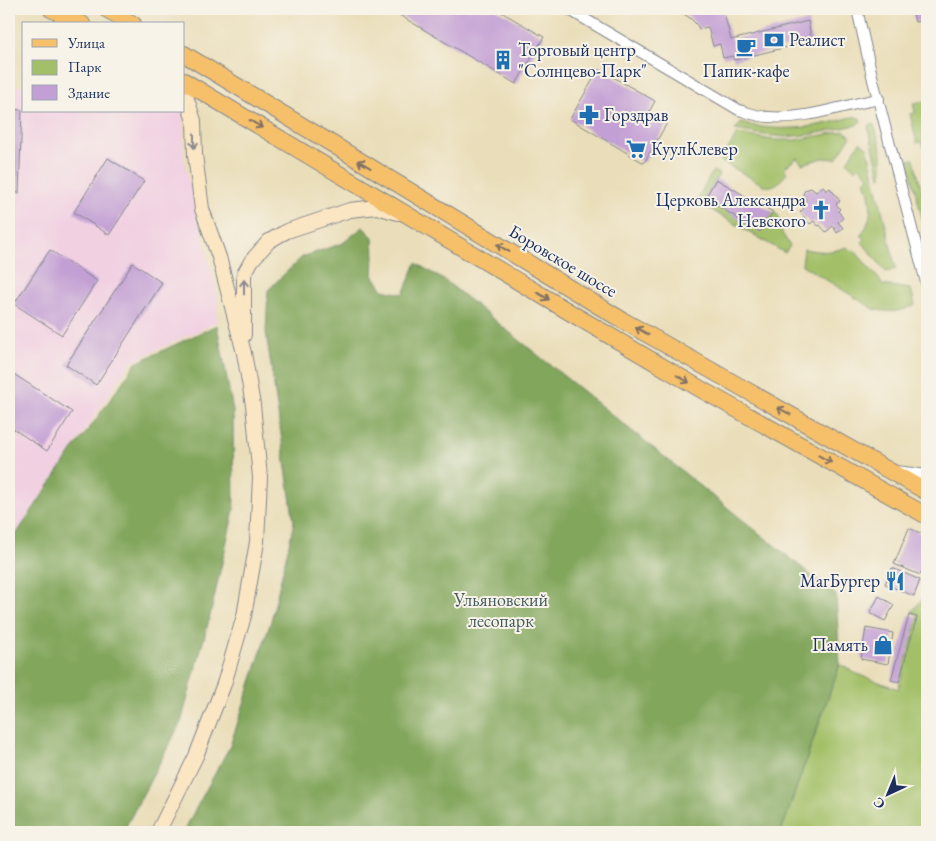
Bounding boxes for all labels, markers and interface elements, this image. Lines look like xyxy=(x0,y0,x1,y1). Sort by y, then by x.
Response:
legend xyxy=(22,22,185,112)
place label: Реалист xyxy=(789,28,846,51)
bank icon: Реалист xyxy=(763,29,785,51)
text: Улица xyxy=(67,33,105,52)
cafe icon: Папик-кафе xyxy=(735,36,757,58)
place label: Торговый центр "Солнцево-Парк" xyxy=(518,38,647,82)
building icon: Торговый центр "Солнцево-Парк" xyxy=(492,49,514,71)
text: Парк xyxy=(68,57,101,76)
place label: Папик-кафе xyxy=(702,59,790,82)
text: Здание xyxy=(68,83,110,102)
place label: Горздрав xyxy=(604,103,669,126)
pharmacy icon: Горздрав xyxy=(578,104,600,126)
one-way arrow xyxy=(248,120,262,130)
one-way arrow xyxy=(190,133,199,149)
place label: КуулКлевер xyxy=(651,137,738,160)
supermarket icon: КуулКлевер xyxy=(625,138,647,160)
one-way arrow xyxy=(357,158,371,168)
place label: Церковь Александра Невского xyxy=(656,188,807,232)
church icon: Церковь Александра Невского xyxy=(810,199,832,221)
street label: Боровское шоссе xyxy=(505,219,622,302)
one-way arrow xyxy=(496,243,510,253)
one-way arrow xyxy=(239,279,249,296)
one-way arrow xyxy=(535,292,549,302)
one-way arrow xyxy=(636,326,650,336)
one-way arrow xyxy=(675,374,689,384)
one-way arrow xyxy=(777,406,791,416)
one-way arrow xyxy=(817,454,831,464)
place label: МагБургер xyxy=(800,569,880,592)
restaurant icon: МагБургер xyxy=(884,570,906,592)
park label: Ульяновский лесопарк xyxy=(453,588,549,632)
place label: Память xyxy=(812,633,868,656)
shop icon: Память xyxy=(872,634,894,656)
north arrow xyxy=(864,768,914,818)
text: С xyxy=(869,793,889,813)

